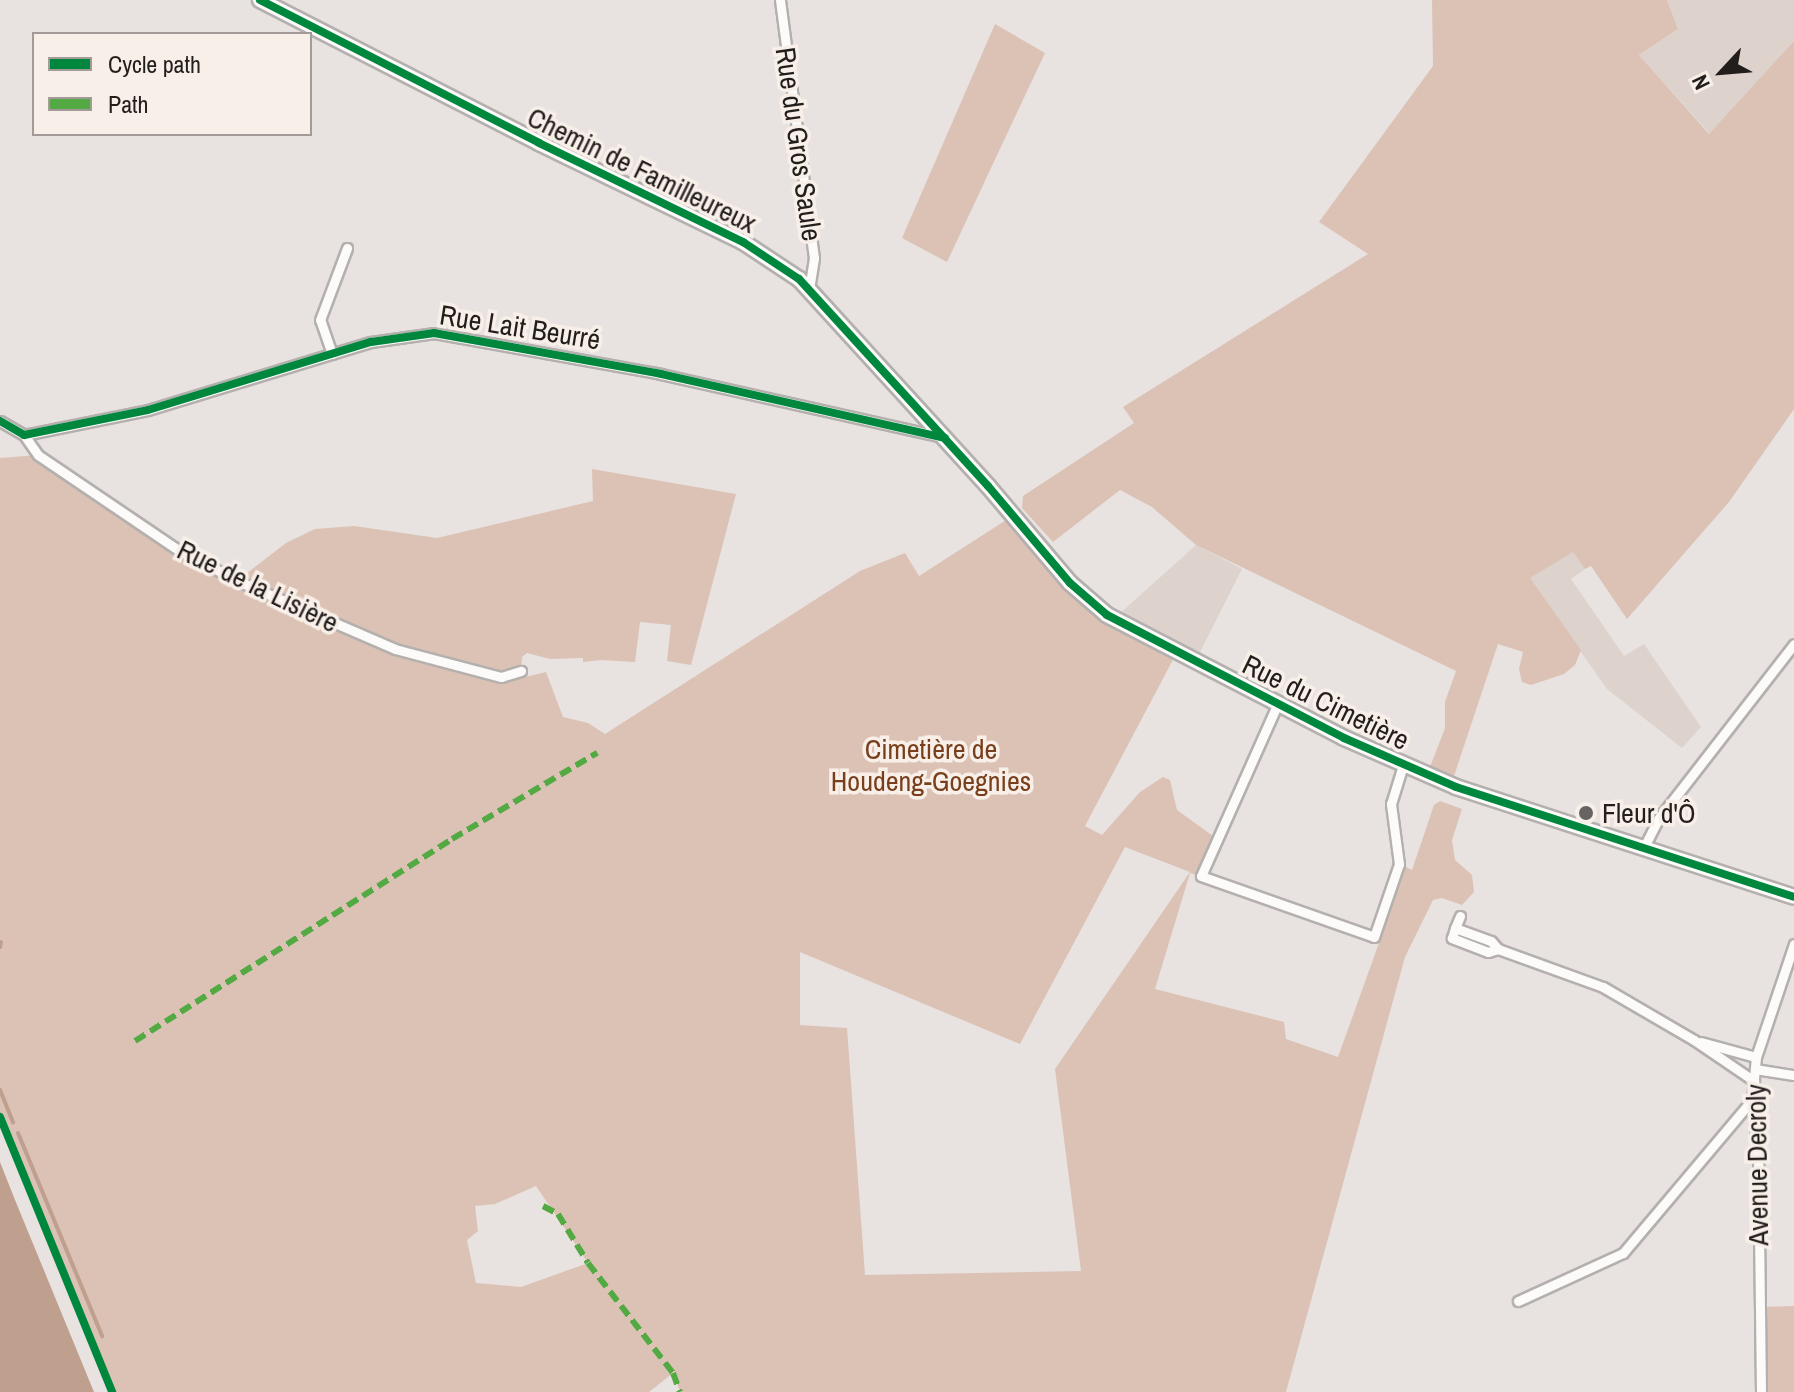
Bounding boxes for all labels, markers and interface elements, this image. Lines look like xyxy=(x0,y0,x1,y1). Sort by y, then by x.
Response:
legend xyxy=(32,32,312,136)
north arrow xyxy=(1682,32,1762,112)
street label: Rue du Gros Saule xyxy=(769,45,829,243)
text: Cycle path xyxy=(108,48,201,80)
text: N xyxy=(1684,70,1717,95)
text: Path xyxy=(108,88,149,120)
street label: Chemin de Familleureux xyxy=(522,100,762,240)
street label: Rue Lait Beurré xyxy=(437,298,603,356)
street label: Rue de la Lisière xyxy=(172,533,344,639)
street label: Rue du Cimetière xyxy=(1237,647,1415,757)
park label: Cimetière de Houdeng-Goegnies xyxy=(831,732,1031,798)
place label: Fleur d'Ô xyxy=(1602,796,1696,830)
marker: Fleur d'Ô xyxy=(1577,804,1595,822)
street label: Avenue Decroly xyxy=(1739,1084,1775,1246)

